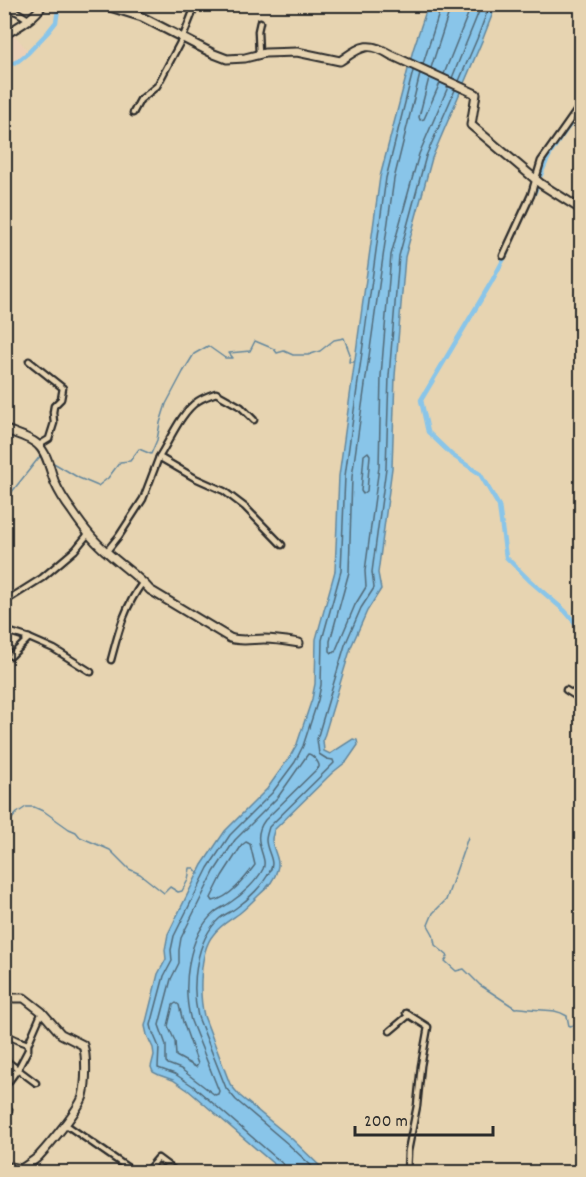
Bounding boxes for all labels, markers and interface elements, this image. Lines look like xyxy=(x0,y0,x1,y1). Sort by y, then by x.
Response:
scale bar xyxy=(355,1099,493,1137)
text: 200 m xyxy=(364,1110,408,1135)

